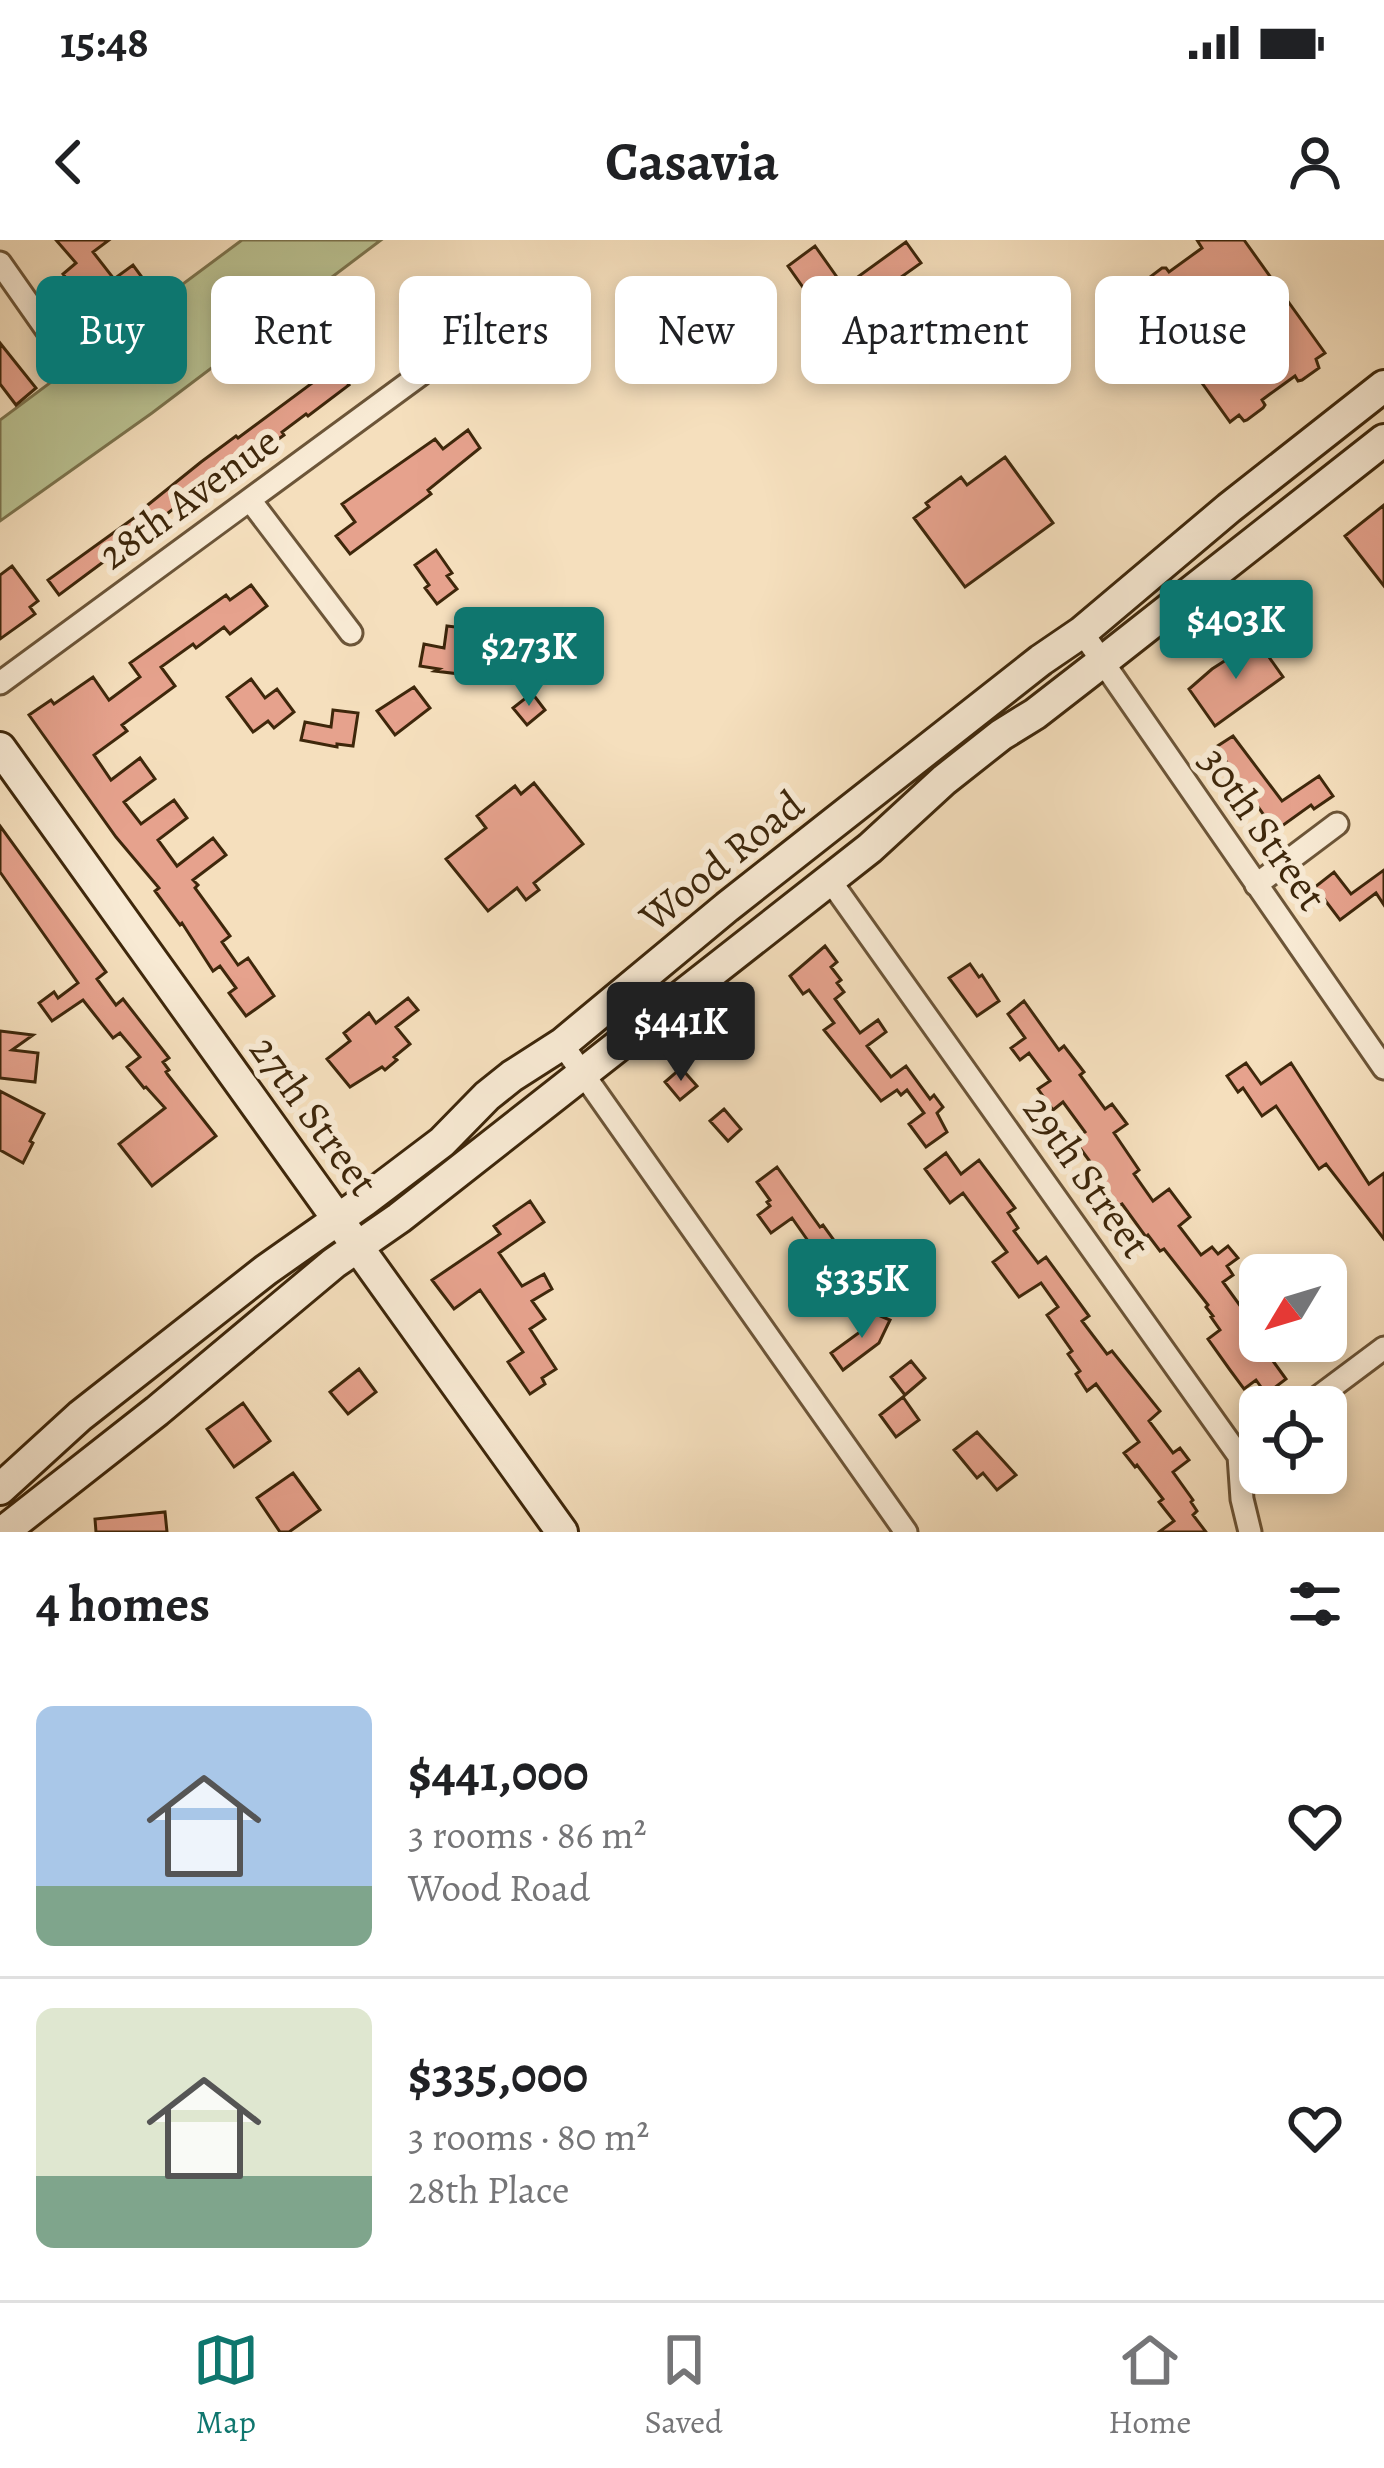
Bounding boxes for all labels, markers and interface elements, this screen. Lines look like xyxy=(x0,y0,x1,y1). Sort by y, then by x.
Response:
text: 15:48 xyxy=(60,11,149,73)
text: Casavia xyxy=(605,125,779,199)
icon: back xyxy=(36,129,102,195)
icon: person xyxy=(1282,129,1348,195)
chip: Buy xyxy=(36,276,187,384)
chip: Rent xyxy=(211,276,375,384)
chip: Filters xyxy=(399,276,591,384)
chip: New xyxy=(615,276,777,384)
chip: Apartment xyxy=(801,276,1071,384)
chip: House xyxy=(1095,276,1289,384)
street label: 28th Avenue xyxy=(87,413,290,582)
pin: $403K xyxy=(1152,580,1320,682)
text: $403K xyxy=(1187,592,1285,645)
pin: $273K xyxy=(445,607,613,709)
text: $273K xyxy=(481,619,577,672)
street label: 30th Street xyxy=(1186,735,1341,922)
street label: Wood Road xyxy=(626,776,816,945)
pin: $441K xyxy=(597,982,765,1084)
text: $441K xyxy=(634,994,728,1047)
street label: 27th Street xyxy=(237,1024,392,1207)
street label: 29th Street xyxy=(1011,1083,1165,1269)
pin: $335K xyxy=(778,1239,946,1341)
text: $335K xyxy=(815,1251,909,1304)
north arrow xyxy=(1239,1254,1347,1362)
map controls xyxy=(1239,1254,1347,1494)
button: locate xyxy=(1239,1386,1347,1494)
text: 4 homes xyxy=(36,1569,210,1639)
icon: filters xyxy=(1282,1571,1348,1637)
text: $441,000 xyxy=(408,1738,589,1808)
icon: home xyxy=(132,1754,276,1898)
icon: heart xyxy=(1282,1793,1348,1859)
text: 3 rooms · 86 m² xyxy=(408,1808,647,1861)
text: Wood Road xyxy=(408,1861,590,1914)
text: $335,000 xyxy=(408,2040,588,2110)
icon: home xyxy=(132,2056,276,2200)
icon: heart xyxy=(1282,2095,1348,2161)
text: 3 rooms · 80 m² xyxy=(408,2110,649,2163)
text: 28th Place xyxy=(408,2163,569,2216)
tab: Map xyxy=(193,2327,259,2444)
tab: Saved xyxy=(644,2327,723,2444)
tab: Home xyxy=(1108,2327,1191,2444)

